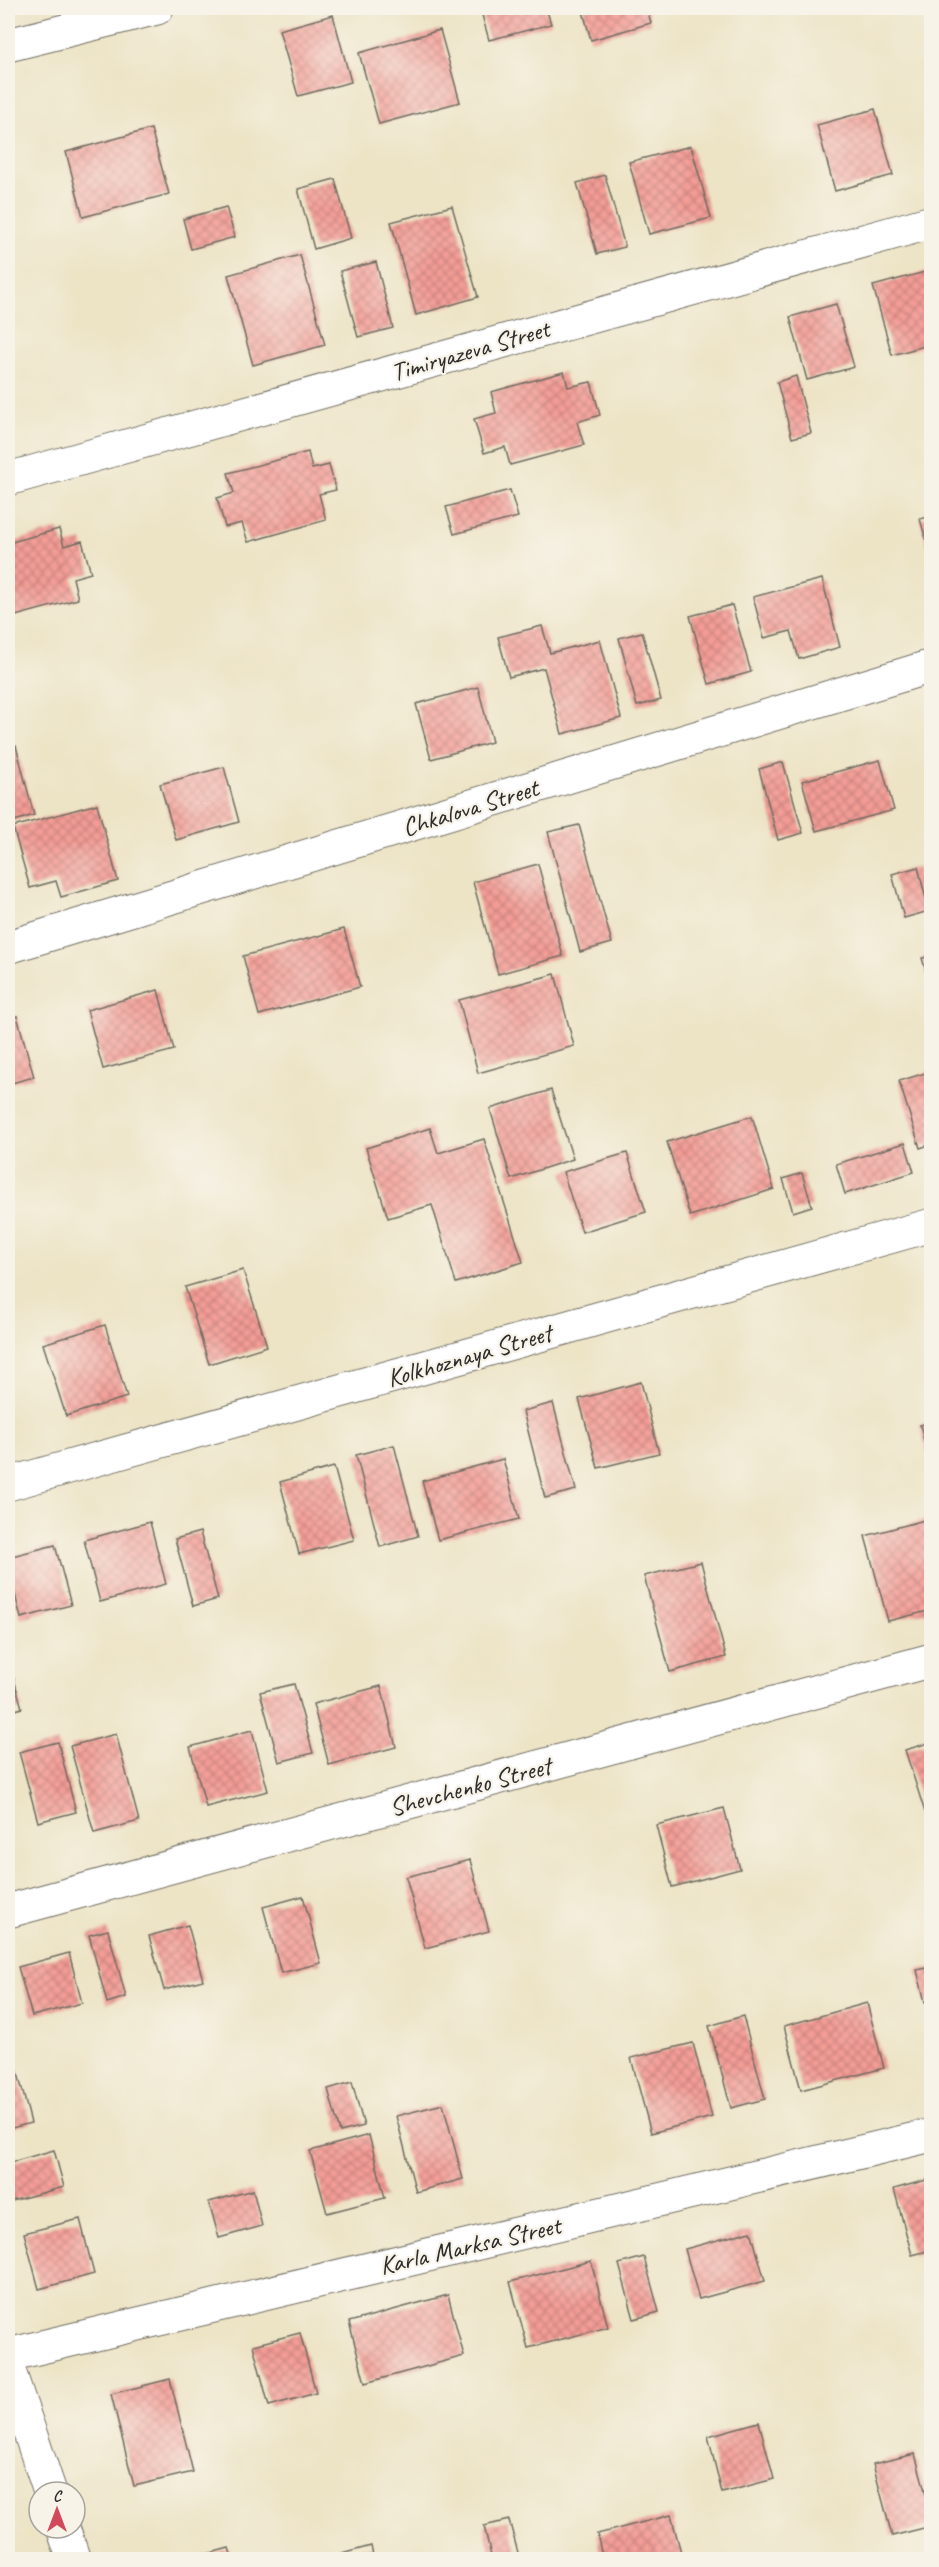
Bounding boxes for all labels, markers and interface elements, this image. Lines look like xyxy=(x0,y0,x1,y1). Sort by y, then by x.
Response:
street label: Timiryazeva Street xyxy=(387,311,555,389)
street label: Chkalova Street xyxy=(398,770,544,844)
street label: Kolkhoznaya Street xyxy=(383,1315,558,1395)
street label: Shevchenko Street xyxy=(386,1748,558,1824)
street label: Karla Marksa Street xyxy=(376,2208,566,2282)
north arrow xyxy=(27,2480,87,2540)
text: С xyxy=(53,2486,63,2506)

